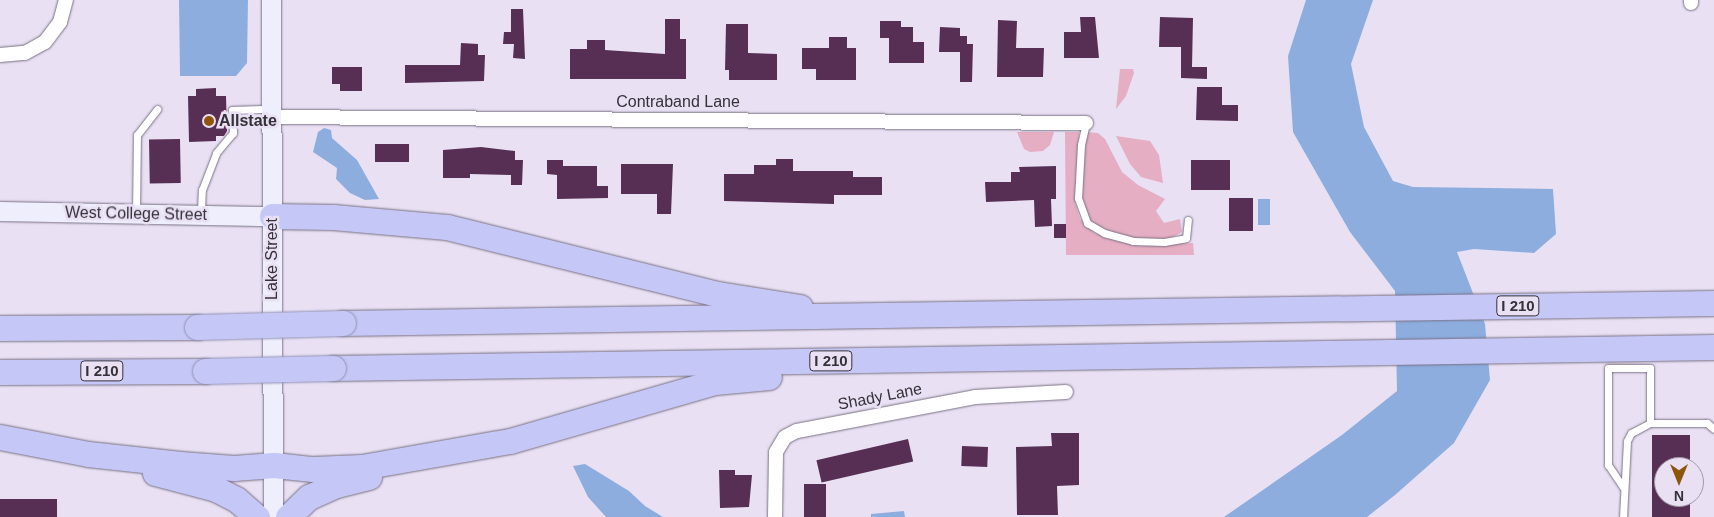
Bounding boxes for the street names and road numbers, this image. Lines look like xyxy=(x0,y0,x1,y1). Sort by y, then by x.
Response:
street label: Contraband Lane xyxy=(616,92,740,112)
street label: West College Street xyxy=(65,203,207,225)
street label: Lake Street xyxy=(262,218,282,300)
road number: I 210 xyxy=(1496,294,1540,318)
road number: I 210 xyxy=(808,348,854,374)
road number: I 210 xyxy=(80,358,124,384)
street label: Shady Lane xyxy=(836,379,924,415)

